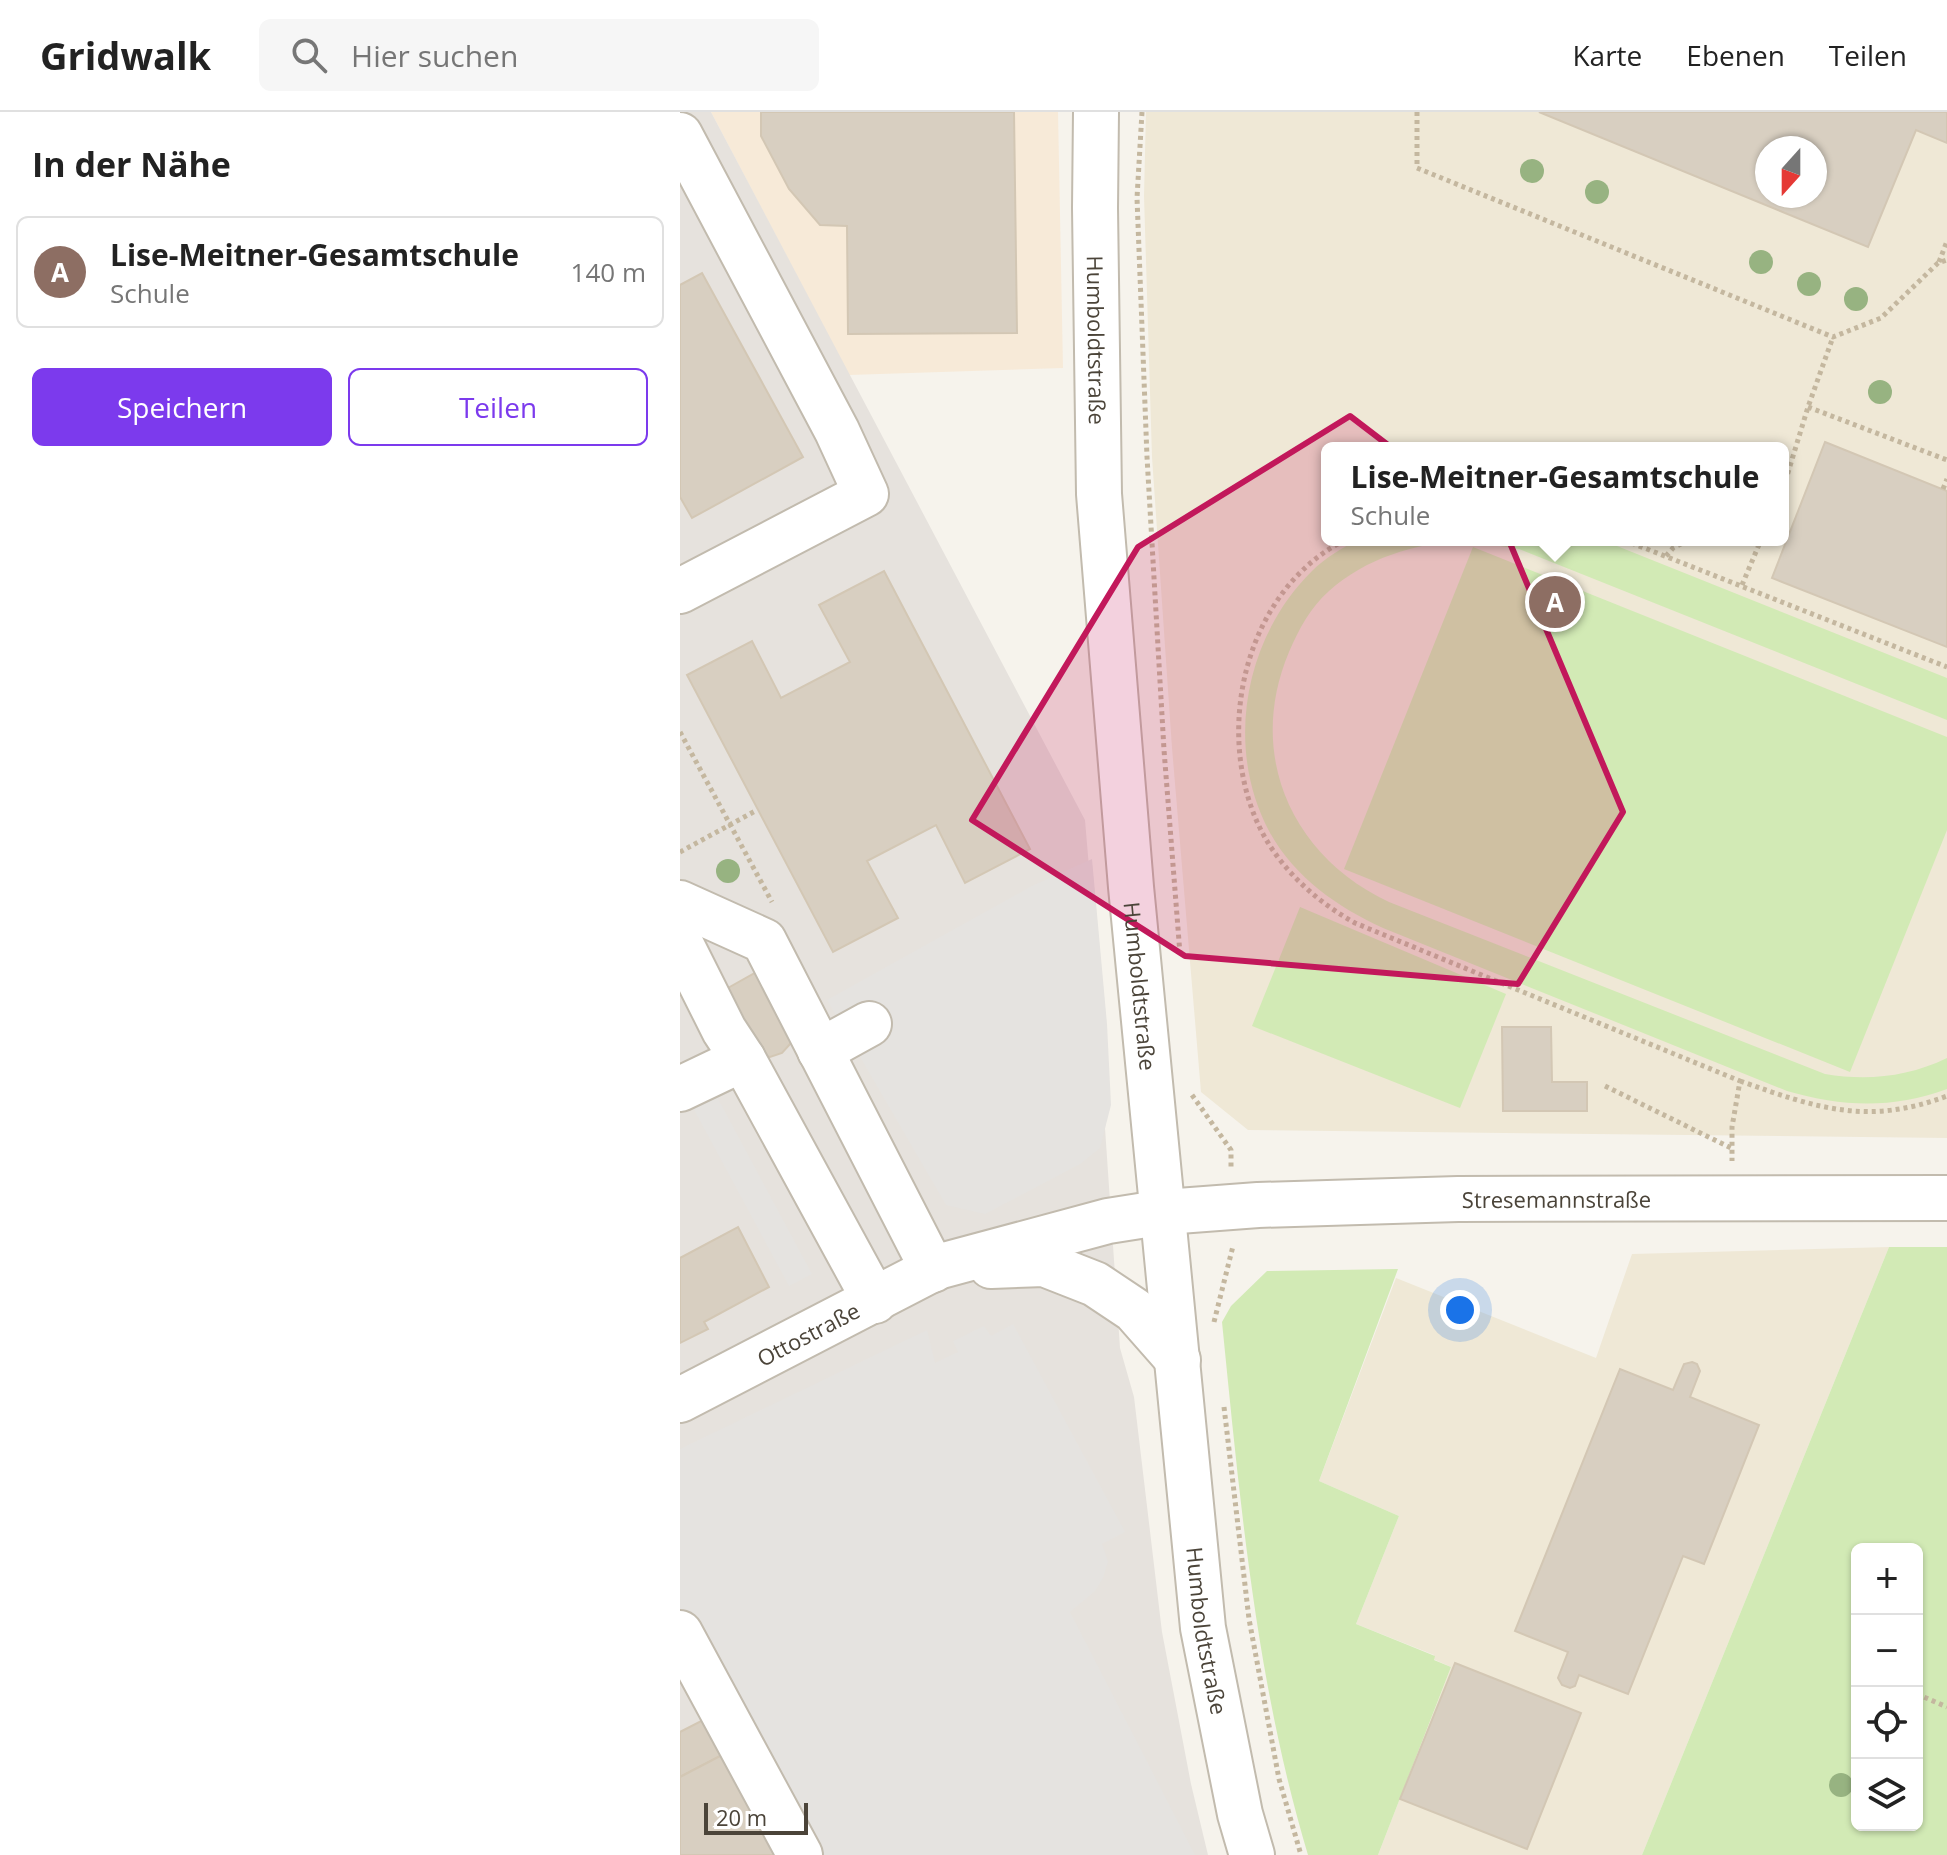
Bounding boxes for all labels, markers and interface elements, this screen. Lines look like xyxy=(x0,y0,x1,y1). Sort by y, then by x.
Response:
search box xyxy=(259,19,819,91)
text: Gridwalk xyxy=(40,29,211,81)
icon: search xyxy=(287,33,331,77)
text: Hier suchen xyxy=(351,35,518,76)
text: Karte xyxy=(1572,36,1642,74)
text: Ebenen xyxy=(1686,36,1785,74)
text: Teilen xyxy=(1829,36,1907,74)
north arrow xyxy=(1755,136,1827,208)
text: In der Nähe xyxy=(32,141,231,187)
text: Lise-Meitner-Gesamtschule xyxy=(110,234,519,275)
text: A xyxy=(51,254,69,290)
text: 140 m xyxy=(571,254,646,290)
street label: Humboldtstraße xyxy=(1081,255,1113,425)
text: Schule xyxy=(110,275,190,311)
button: Speichern xyxy=(32,368,332,446)
button: Teilen xyxy=(348,368,648,446)
popup xyxy=(1321,442,1789,546)
text: Lise-Meitner-Gesamtschule xyxy=(1351,456,1759,497)
text: Schule xyxy=(1351,497,1430,533)
pin: A xyxy=(1529,572,1581,632)
street label: Humboldtstraße xyxy=(1118,900,1164,1072)
street label: Stresemannstraße xyxy=(1462,1184,1651,1214)
your location xyxy=(1440,1290,1480,1330)
street label: Ottostraße xyxy=(751,1295,864,1373)
map controls xyxy=(1851,1543,1923,1831)
button: + xyxy=(1851,1543,1923,1615)
street label: Humboldtstraße xyxy=(1180,1545,1235,1717)
button: − xyxy=(1851,1615,1923,1687)
button: locate xyxy=(1851,1687,1923,1759)
button: layers xyxy=(1851,1759,1923,1831)
scale bar xyxy=(704,1799,808,1835)
text: 20 m xyxy=(716,1802,767,1832)

